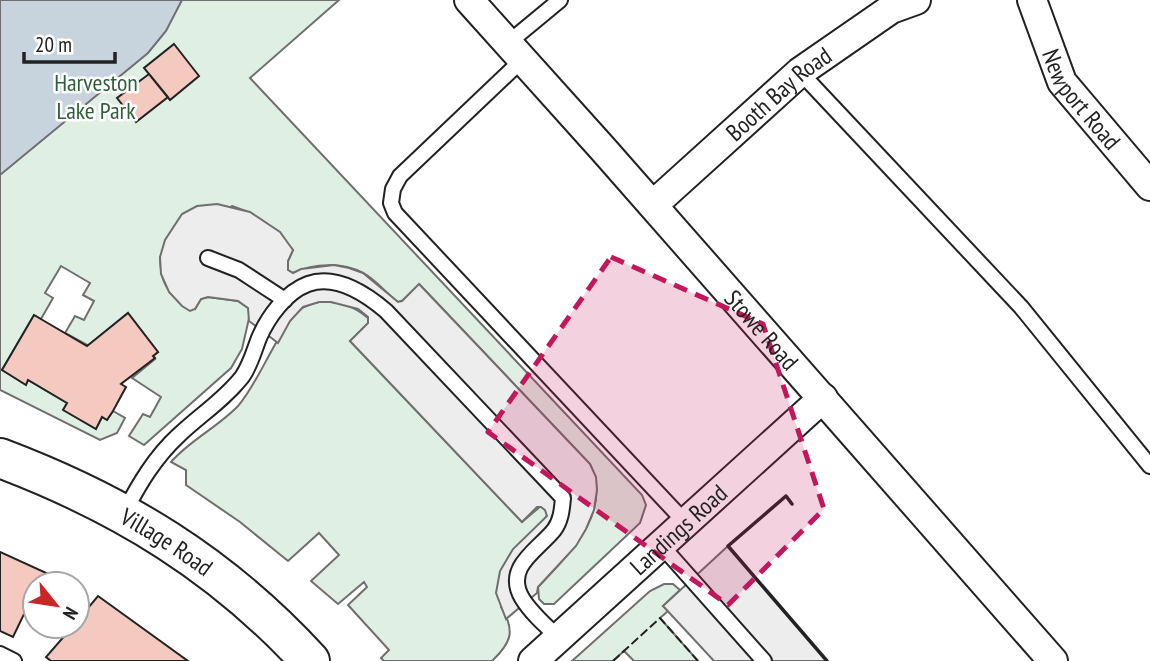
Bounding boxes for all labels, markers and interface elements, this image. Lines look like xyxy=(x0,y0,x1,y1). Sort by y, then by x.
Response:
scale bar xyxy=(24,21,116,65)
text: 20 m xyxy=(35,31,72,58)
street label: Booth Bay Road xyxy=(719,40,837,147)
street label: Newport Road xyxy=(1036,45,1128,156)
park label: Harveston Lake Park xyxy=(54,67,138,126)
street label: Stowe Road xyxy=(718,283,805,376)
street label: Landings Road xyxy=(623,477,733,581)
street label: Village Road xyxy=(115,500,219,583)
north arrow xyxy=(21,570,91,640)
text: N xyxy=(58,603,84,624)

